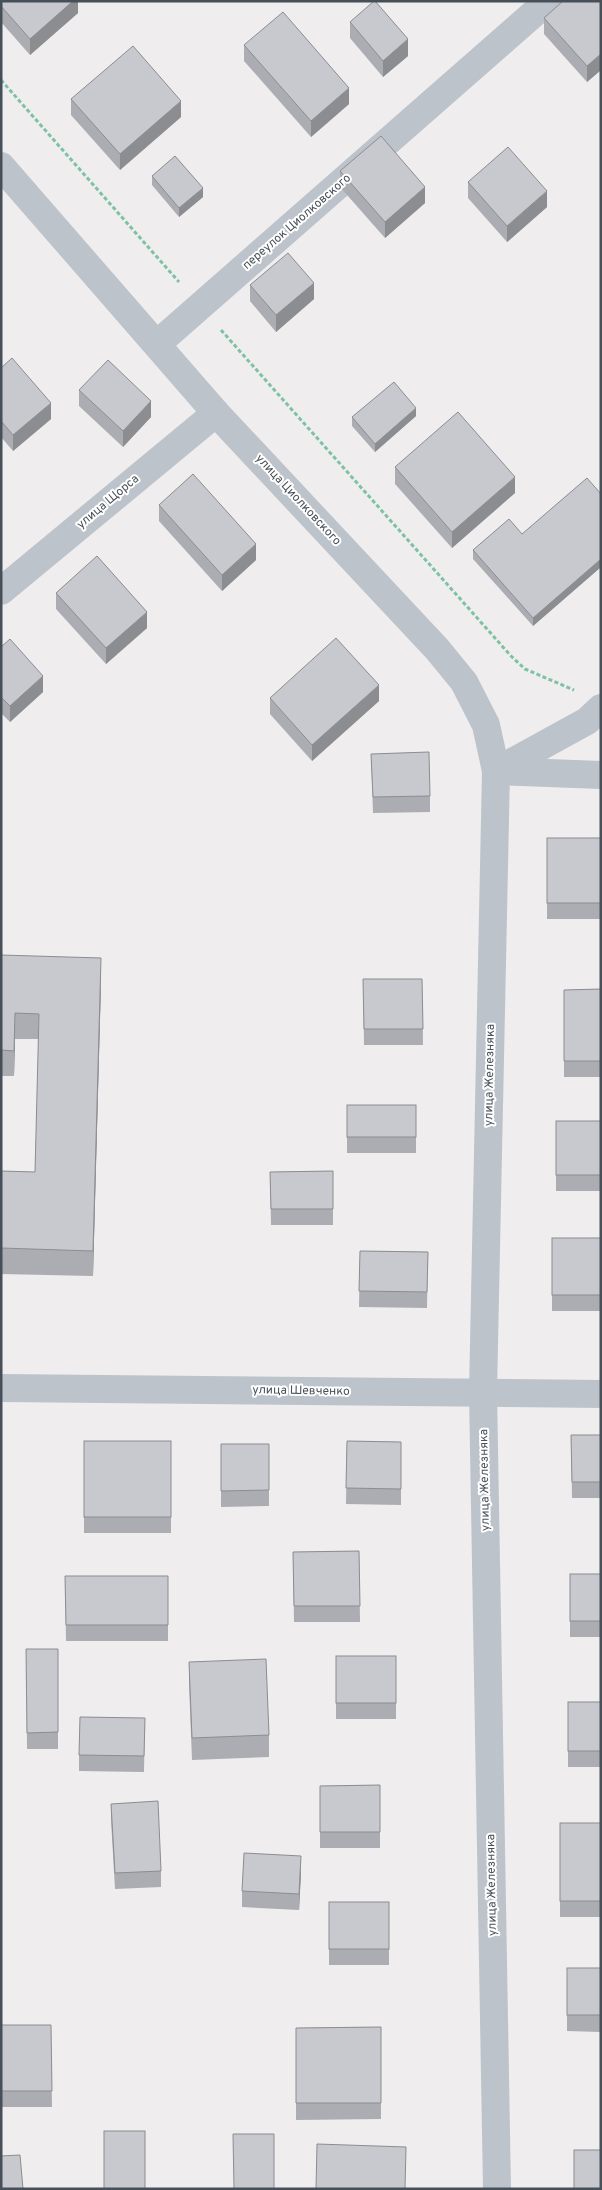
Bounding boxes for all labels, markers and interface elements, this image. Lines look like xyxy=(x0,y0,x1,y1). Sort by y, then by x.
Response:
street label: переулок Циолковского xyxy=(239,170,355,273)
street label: улица Циолковского xyxy=(252,451,345,549)
street label: улица Щорса xyxy=(74,471,142,533)
street label: улица Железняка xyxy=(481,1024,499,1126)
street label: улица Шевченко xyxy=(252,1382,350,1400)
street label: улица Железняка xyxy=(476,1429,494,1531)
street label: улица Железняка xyxy=(483,1834,501,1936)

